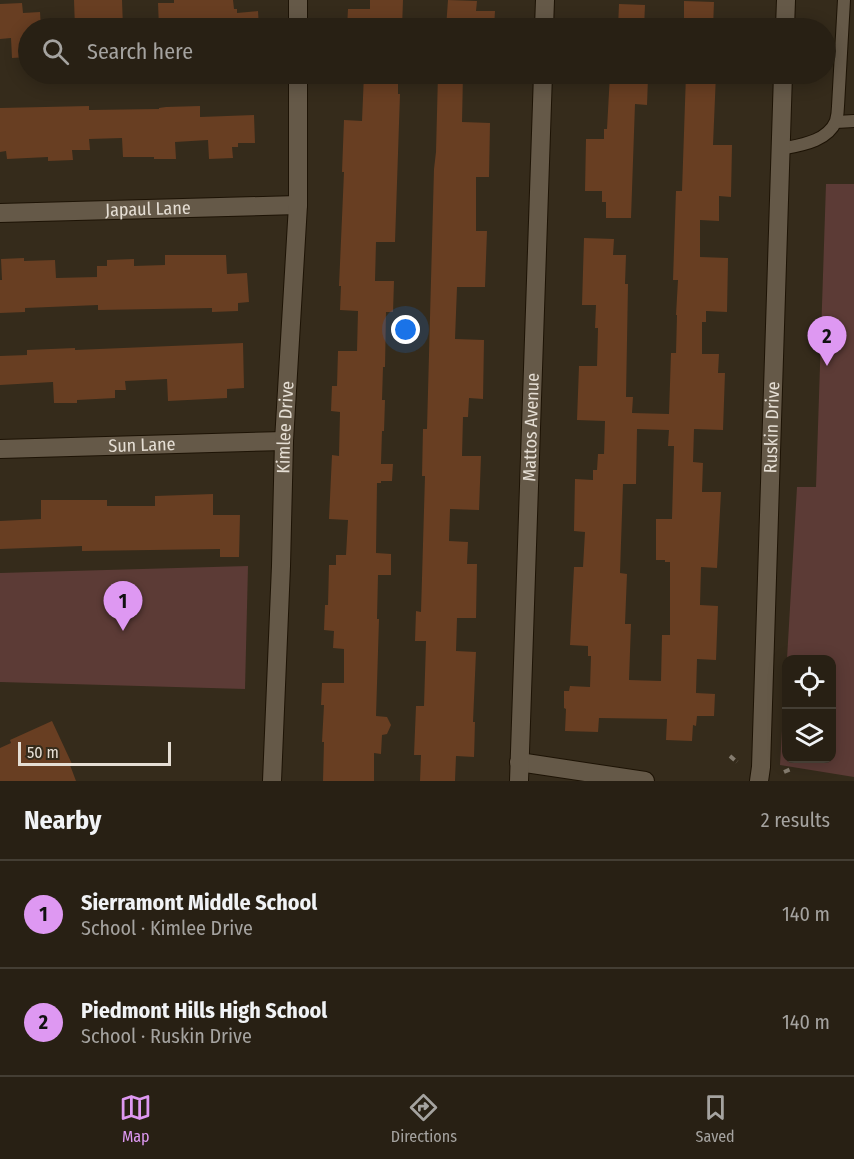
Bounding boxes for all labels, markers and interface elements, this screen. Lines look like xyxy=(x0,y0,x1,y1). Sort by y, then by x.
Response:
search box xyxy=(18,18,836,84)
icon: search xyxy=(39,35,72,68)
text: Search here xyxy=(87,38,193,65)
street label: Japaul Lane xyxy=(105,197,191,221)
your location xyxy=(391,315,420,344)
pin: 2 xyxy=(808,316,846,366)
street label: Mattos Avenue xyxy=(518,372,544,482)
street label: Kimlee Drive xyxy=(272,380,299,474)
street label: Ruskin Drive xyxy=(759,381,784,474)
street label: Sun Lane xyxy=(108,433,176,457)
pin: 1 xyxy=(104,582,142,631)
map controls xyxy=(782,655,836,763)
button: locate xyxy=(782,655,836,709)
button: layers xyxy=(782,709,836,763)
scale bar xyxy=(18,739,171,766)
text: 50 m xyxy=(27,743,59,762)
text: Nearby xyxy=(24,805,101,836)
text: 2 results xyxy=(761,808,830,832)
text: Sierramont Middle School xyxy=(81,889,317,916)
text: 1 xyxy=(39,902,48,926)
text: 140 m xyxy=(782,902,830,926)
text: School · Kimlee Drive xyxy=(81,916,253,940)
text: Piedmont Hills High School xyxy=(81,997,327,1024)
text: 2 xyxy=(39,1010,48,1034)
text: 140 m xyxy=(782,1010,830,1034)
text: School · Ruskin Drive xyxy=(81,1024,252,1048)
tab: Map xyxy=(119,1091,152,1146)
tab: Directions xyxy=(391,1091,457,1146)
tab: Saved xyxy=(696,1091,735,1146)

